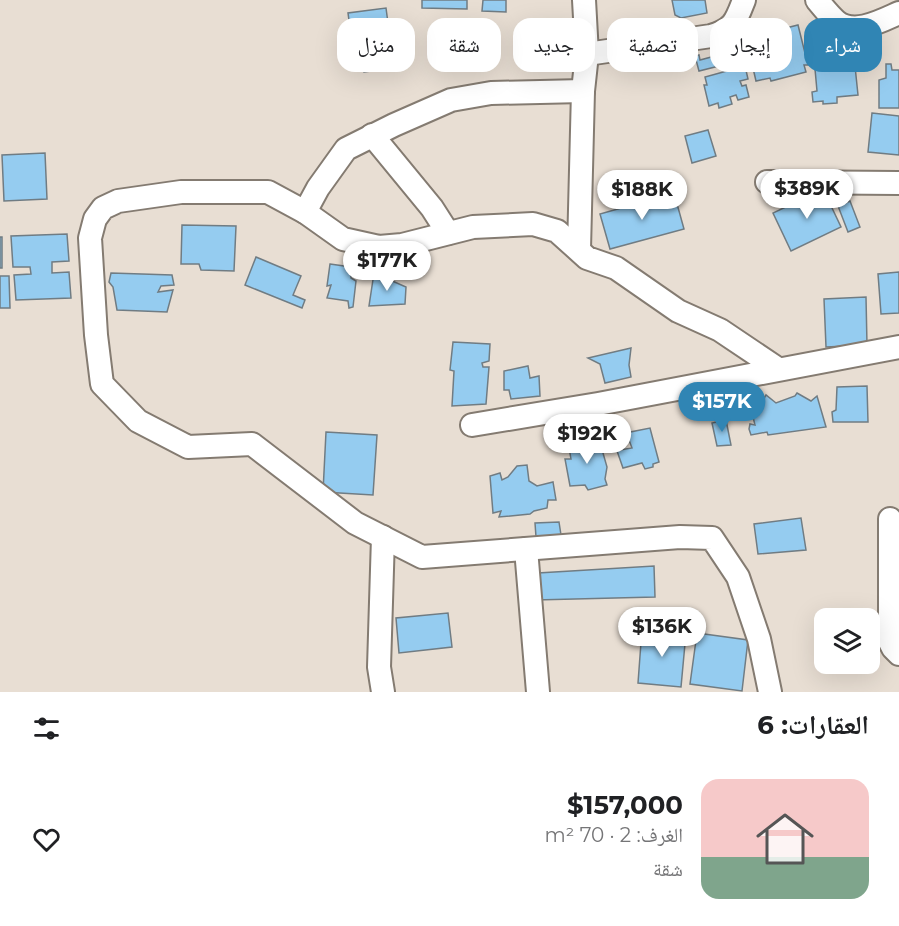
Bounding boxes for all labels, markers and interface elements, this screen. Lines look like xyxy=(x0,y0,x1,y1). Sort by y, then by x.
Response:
chip: منزل xyxy=(337,18,415,72)
chip: شقة xyxy=(427,18,501,72)
chip: جديد xyxy=(513,18,595,72)
chip: تصفية xyxy=(607,18,698,72)
chip: إيجار xyxy=(710,18,792,72)
chip: شراء xyxy=(804,18,882,72)
pin: $389K xyxy=(765,169,849,220)
pin: $188K xyxy=(600,170,684,221)
text: $389K xyxy=(774,176,840,200)
text: $188K xyxy=(611,177,673,201)
pin: $177K xyxy=(345,241,429,292)
text: $177K xyxy=(357,248,417,272)
pin: $157K xyxy=(680,382,764,433)
text: $157K xyxy=(692,389,752,413)
pin: $192K xyxy=(545,414,629,465)
text: $192K xyxy=(557,421,617,445)
pin: $136K xyxy=(620,607,704,658)
map controls xyxy=(814,608,880,674)
button: layers xyxy=(814,608,880,674)
text: $136K xyxy=(632,614,692,638)
text: العقارات: 6 xyxy=(757,709,869,741)
icon: filters xyxy=(30,712,63,745)
text: $157,000 xyxy=(567,789,683,821)
icon: home xyxy=(749,803,821,875)
icon: heart xyxy=(30,823,63,856)
text: الغرف: 2 · 70 m² xyxy=(545,823,683,847)
text: شقة xyxy=(653,857,683,881)

